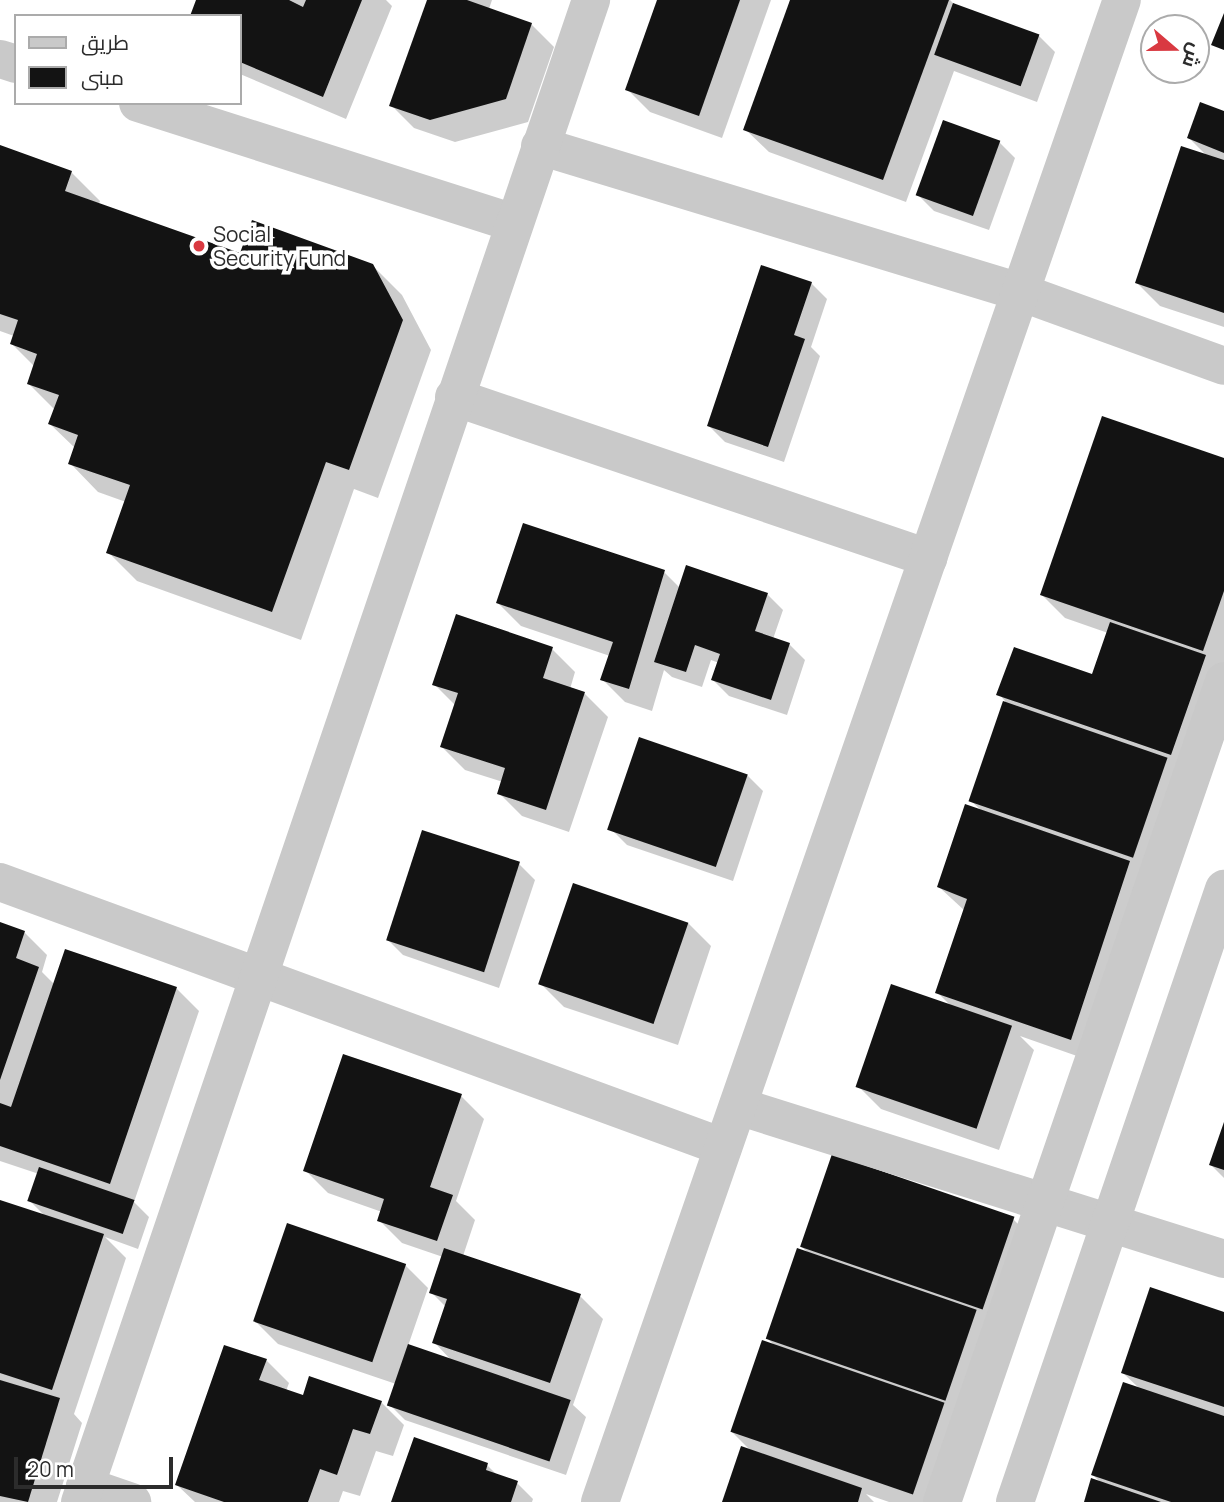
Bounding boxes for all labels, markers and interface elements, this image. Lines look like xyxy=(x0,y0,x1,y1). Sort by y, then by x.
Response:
legend xyxy=(14,14,242,105)
north arrow xyxy=(1140,14,1210,84)
text: طريق xyxy=(81,28,129,56)
text: ش xyxy=(1176,40,1209,71)
text: مبنى xyxy=(81,63,124,91)
place label: Social Security Fund xyxy=(213,221,346,271)
marker: Social Security Fund xyxy=(191,238,207,254)
scale bar xyxy=(18,1442,177,1486)
text: 20 m xyxy=(27,1455,74,1483)

